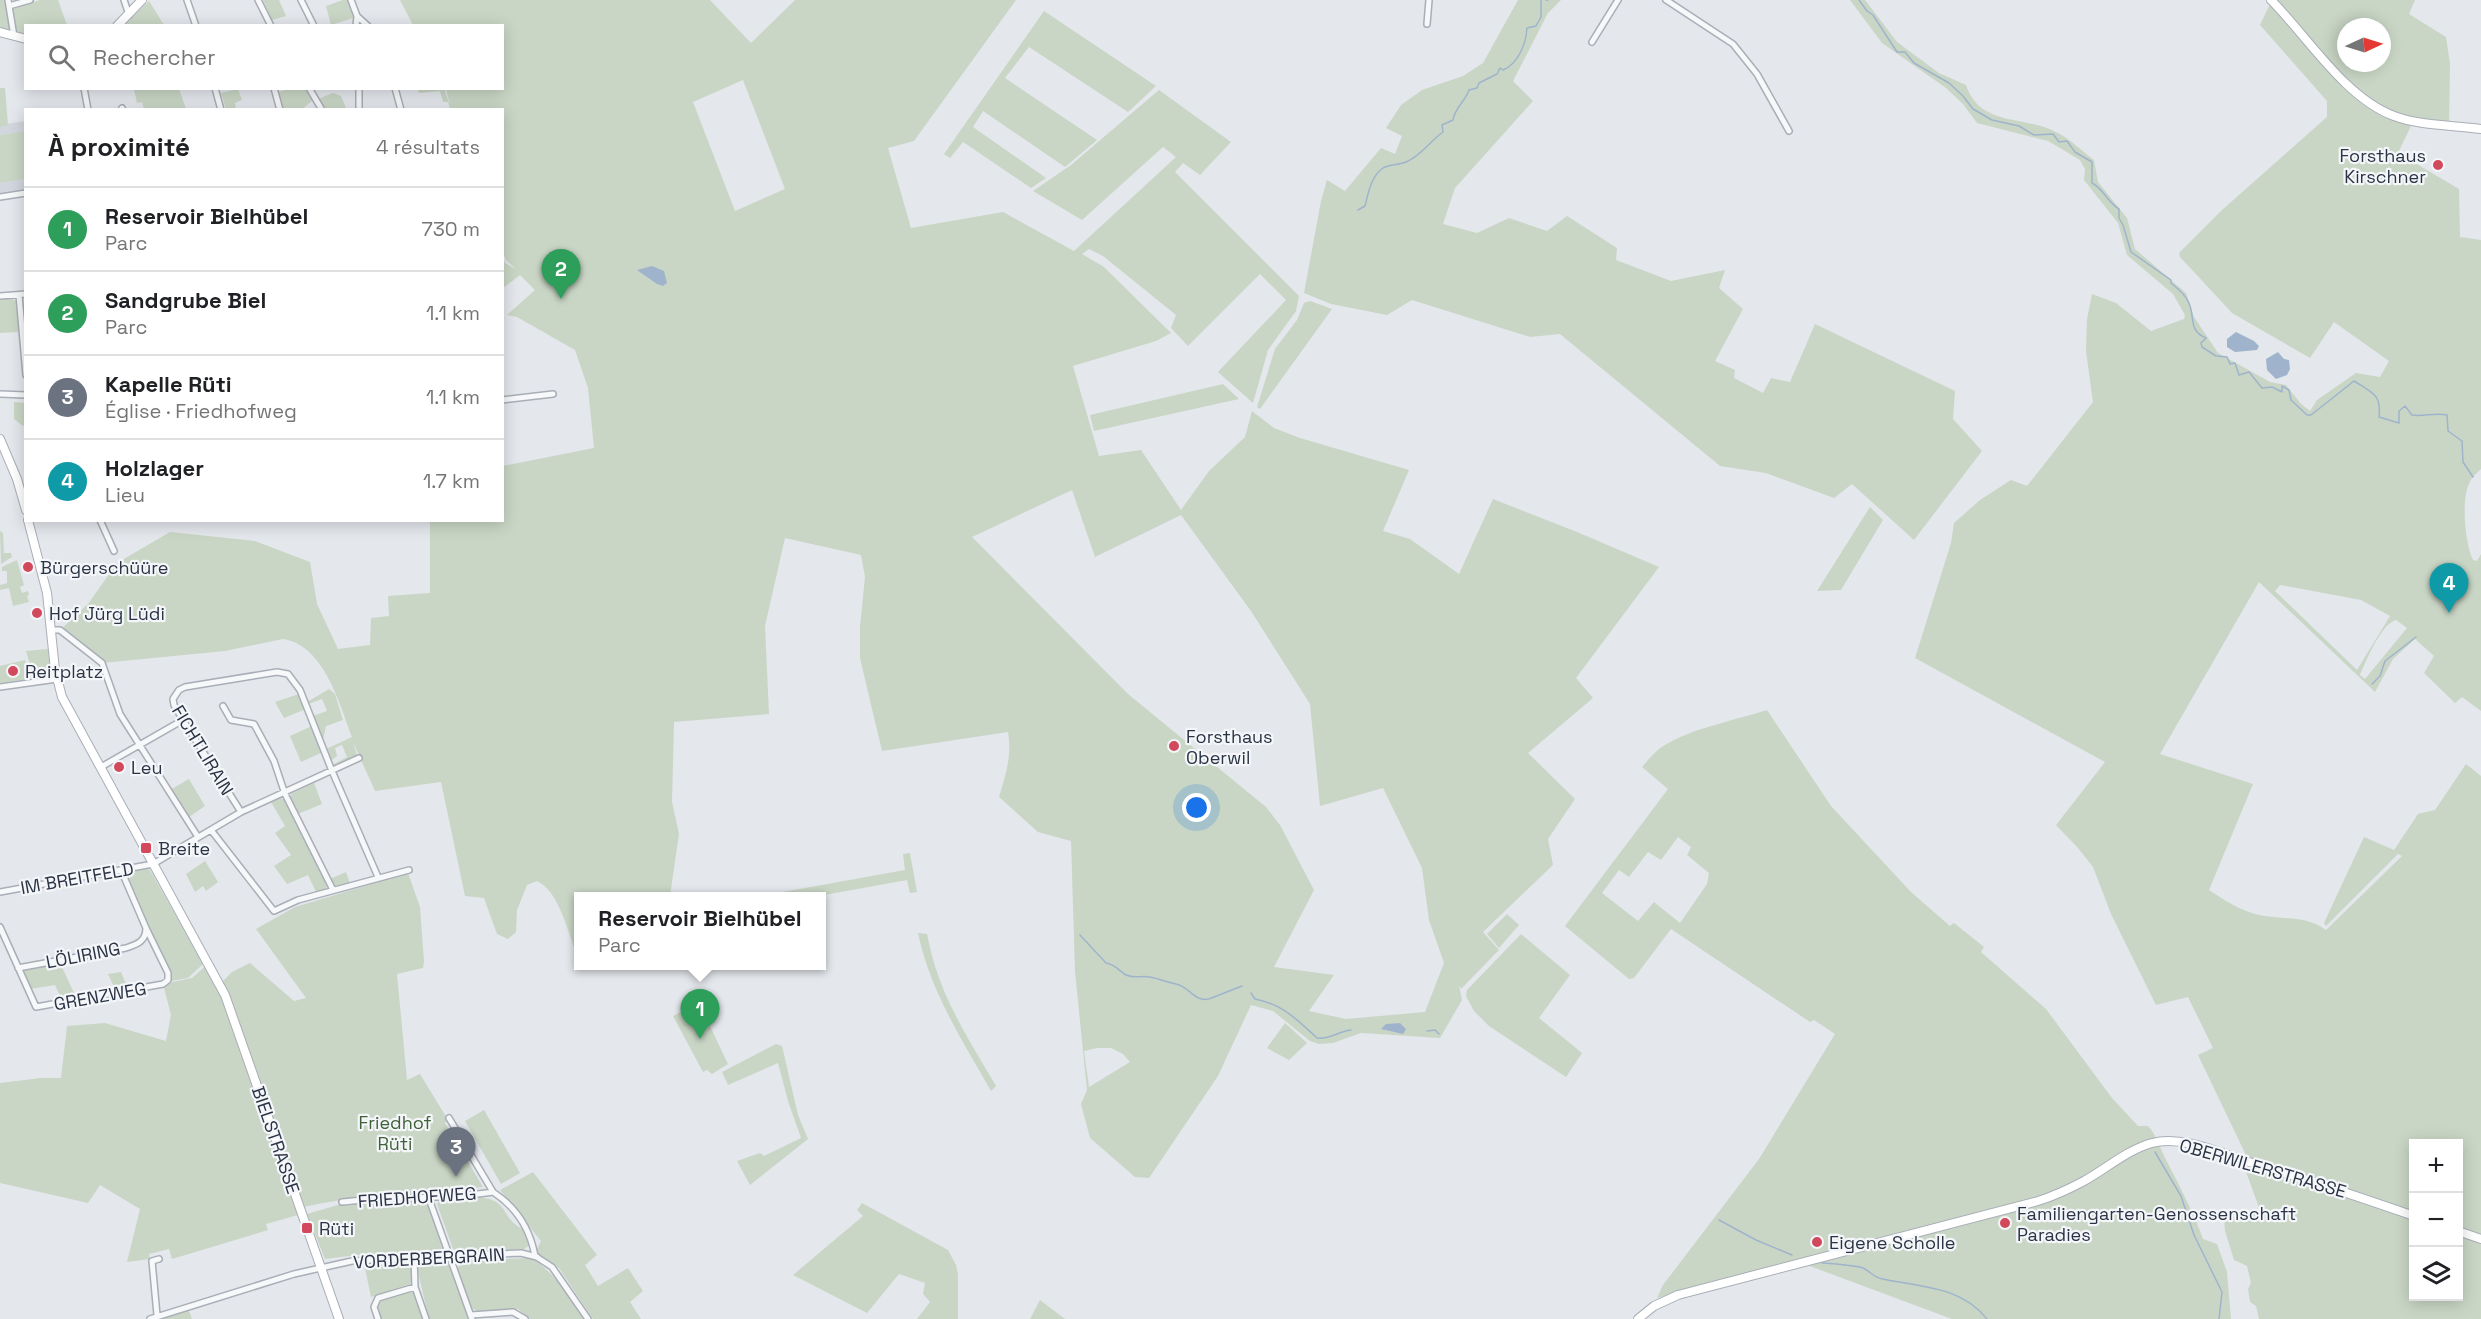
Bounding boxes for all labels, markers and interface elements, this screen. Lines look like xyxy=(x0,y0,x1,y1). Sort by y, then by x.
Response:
north arrow xyxy=(2337,18,2391,72)
search box xyxy=(24,24,504,90)
icon: search xyxy=(45,41,78,74)
text: Rechercher xyxy=(93,43,215,71)
text: À proximité xyxy=(48,130,190,164)
text: 4 résultats xyxy=(376,134,480,160)
place label: Forsthaus Kirschner xyxy=(2339,144,2426,188)
marker: Forsthaus Kirschner xyxy=(2431,158,2445,172)
text: Reservoir Bielhübel xyxy=(105,202,308,230)
text: 1 xyxy=(63,216,72,242)
text: 730 m xyxy=(421,216,480,242)
text: Parc xyxy=(105,230,147,256)
pin: 2 xyxy=(542,250,580,299)
text: Sandgrube Biel xyxy=(105,286,266,314)
text: 2 xyxy=(62,300,73,326)
text: 1.1 km xyxy=(426,300,480,326)
text: Parc xyxy=(105,314,147,340)
text: Kapelle Rüti xyxy=(105,370,232,398)
text: 3 xyxy=(61,384,74,410)
text: 1.1 km xyxy=(426,384,480,410)
text: Église · Friedhofweg xyxy=(105,398,297,424)
text: Holzlager xyxy=(105,454,204,482)
text: 4 xyxy=(61,468,74,494)
text: 1.7 km xyxy=(423,468,480,494)
text: Lieu xyxy=(105,482,145,508)
place label: Bürgerschüüre xyxy=(40,556,169,579)
marker: Bürgerschüüre xyxy=(21,560,35,574)
pin: 4 xyxy=(2430,564,2468,613)
place label: Hof Jürg Lüdi xyxy=(49,602,165,625)
marker: Hof Jürg Lüdi xyxy=(30,606,44,620)
place label: Reitplatz xyxy=(25,660,103,683)
marker: Reitplatz xyxy=(6,664,20,678)
street label: FICHTLIRAIN xyxy=(167,701,239,799)
place label: Forsthaus Oberwil xyxy=(1186,725,1273,769)
marker: Forsthaus Oberwil xyxy=(1167,739,1181,753)
place label: Leu xyxy=(131,756,162,779)
marker: Leu xyxy=(112,760,126,774)
your location xyxy=(1182,793,1211,822)
place label: Breite xyxy=(158,837,210,860)
marker: Breite xyxy=(139,841,153,855)
street label: IM BREITFELD xyxy=(19,857,135,899)
popup xyxy=(574,892,826,970)
text: Reservoir Bielhübel xyxy=(598,904,802,932)
text: Parc xyxy=(598,932,641,958)
street label: LÖLIRING xyxy=(44,937,122,973)
street label: GRENZWEG xyxy=(52,977,148,1015)
pin: 1 xyxy=(680,990,720,1039)
street label: BIELSTRASSE xyxy=(247,1083,305,1197)
park label: Friedhof Rüti xyxy=(359,1111,432,1155)
pin: 3 xyxy=(436,1128,476,1177)
street label: OBERWILERSTRASSE xyxy=(2177,1133,2349,1203)
map controls xyxy=(2409,1139,2463,1301)
button: + xyxy=(2409,1139,2463,1193)
street label: FRIEDHOFWEG xyxy=(357,1181,477,1213)
button: − xyxy=(2409,1193,2463,1247)
place label: Familiengarten-Genossenschaft Paradies xyxy=(2017,1202,2296,1246)
marker: Familiengarten-Genossenschaft Paradies xyxy=(1998,1216,2012,1230)
place label: Rüti xyxy=(319,1217,354,1240)
marker: Rüti xyxy=(300,1221,314,1235)
place label: Eigene Scholle xyxy=(1829,1231,1956,1254)
marker: Eigene Scholle xyxy=(1810,1235,1824,1249)
street label: VORDERBERGRAIN xyxy=(352,1243,506,1273)
button: layers xyxy=(2409,1247,2463,1301)

